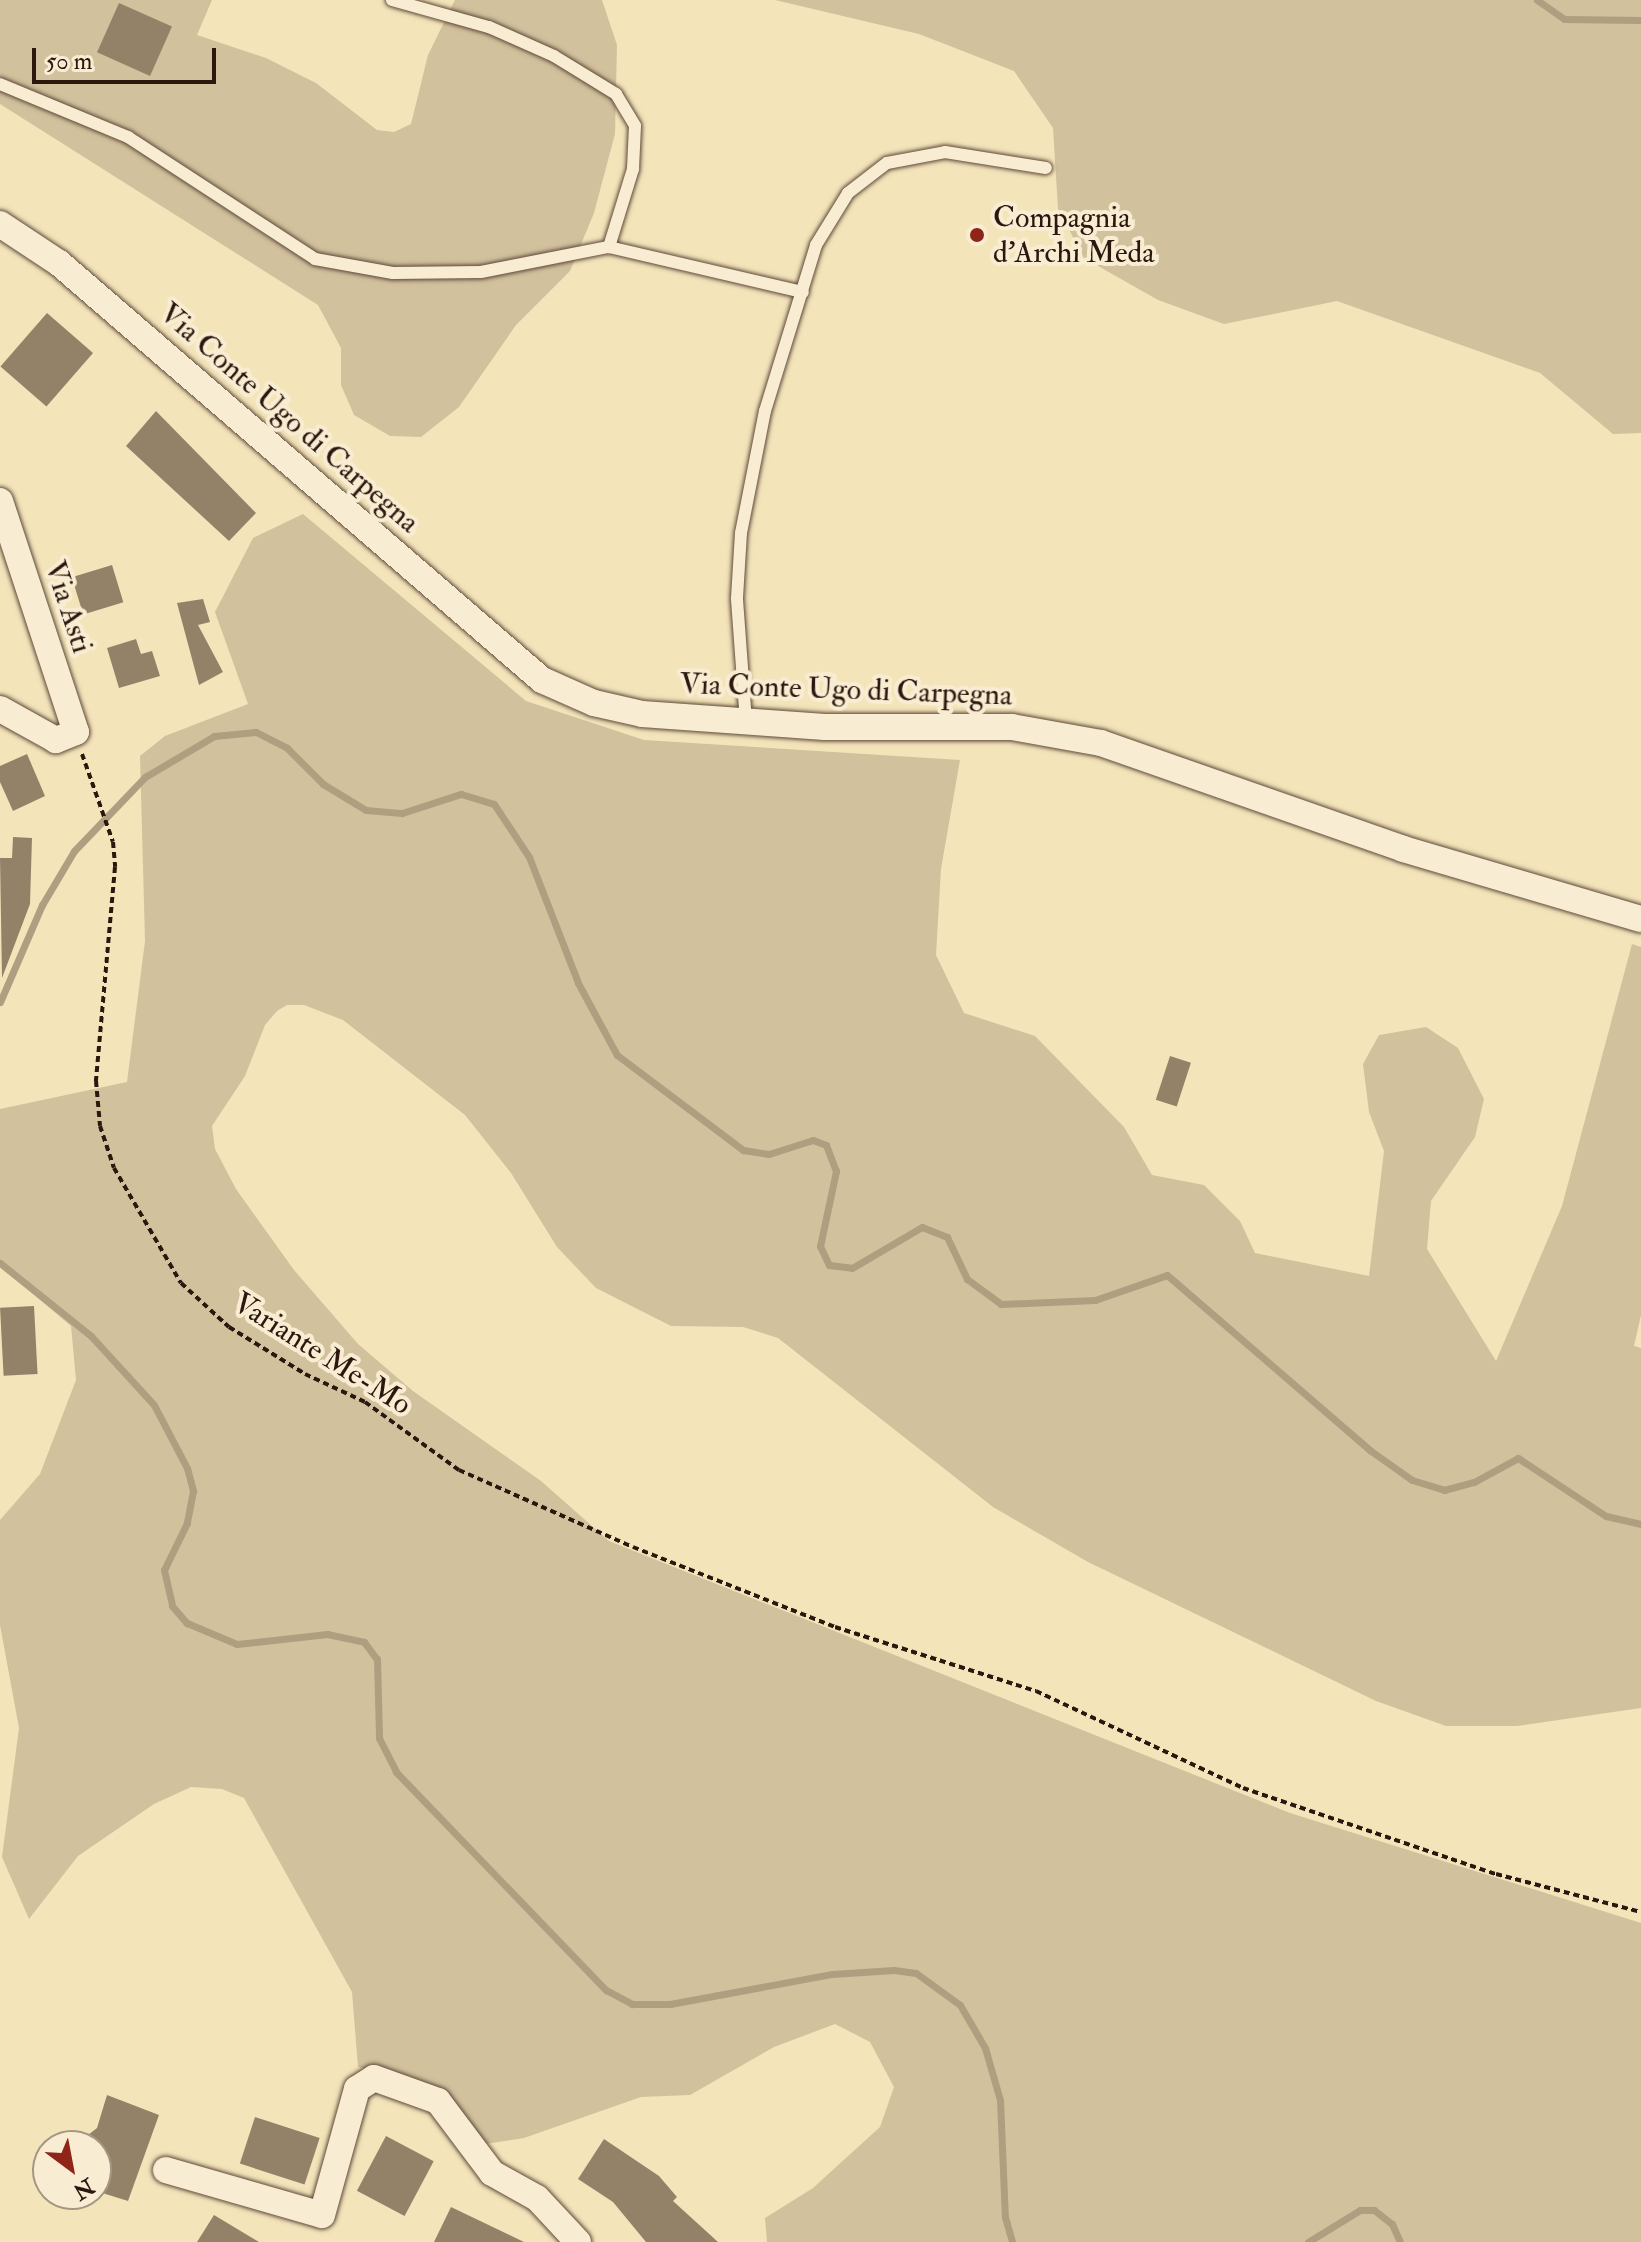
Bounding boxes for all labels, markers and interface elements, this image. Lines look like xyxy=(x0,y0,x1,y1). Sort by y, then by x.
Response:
scale bar xyxy=(36,32,220,82)
text: 50 m xyxy=(46,46,92,77)
place label: Compagnia d'Archi Meda xyxy=(993,200,1155,270)
marker: Compagnia d'Archi Meda xyxy=(968,226,986,244)
street label: Via Conte Ugo di Carpegna xyxy=(152,295,426,541)
street label: Via Asti xyxy=(36,556,100,658)
street label: Via Conte Ugo di Carpegna xyxy=(679,666,1013,714)
street label: Variante Me-Mo xyxy=(226,1285,418,1423)
north arrow xyxy=(32,2130,112,2210)
text: N xyxy=(68,2172,99,2206)

